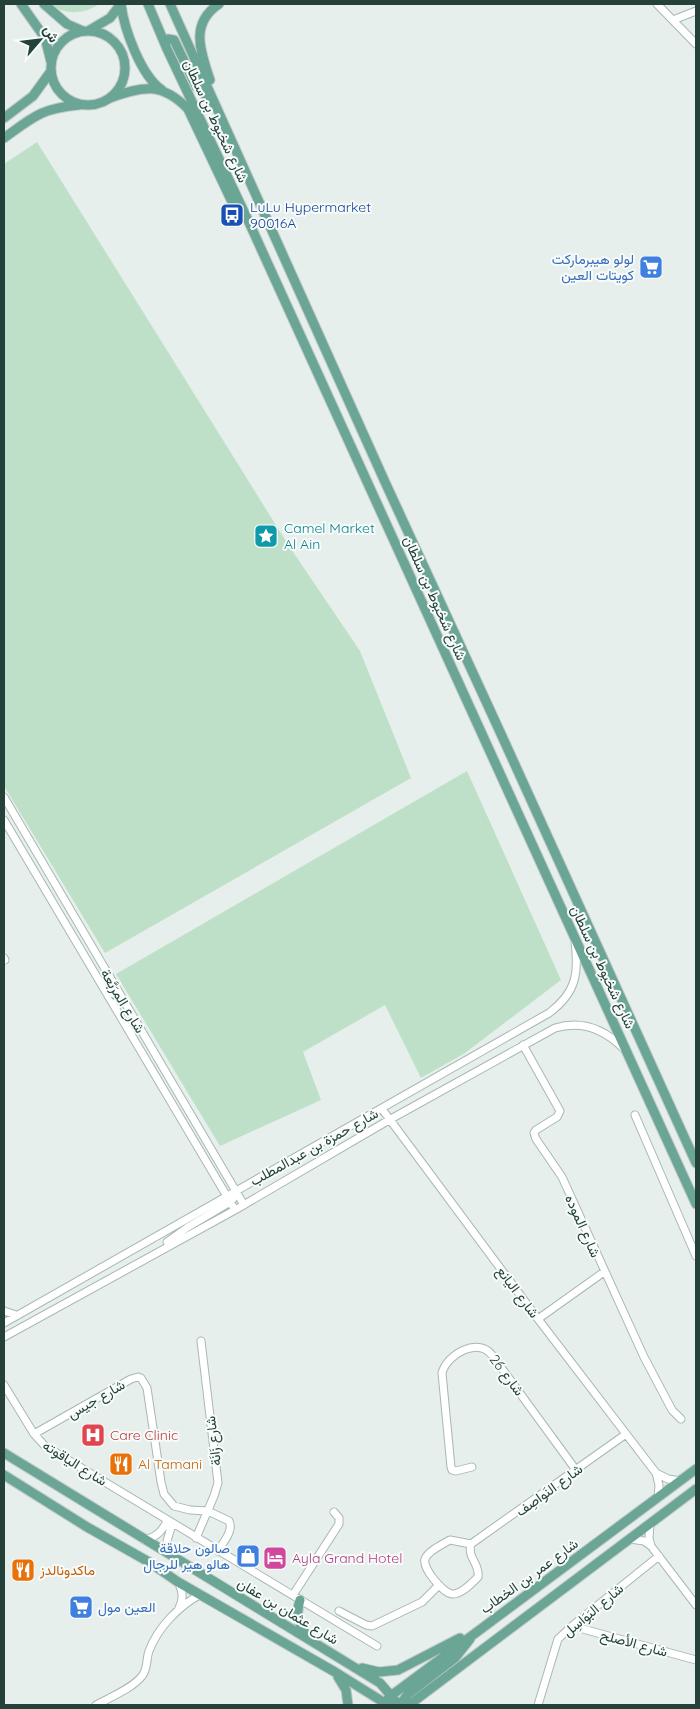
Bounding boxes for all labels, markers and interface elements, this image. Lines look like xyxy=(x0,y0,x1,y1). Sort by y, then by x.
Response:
north arrow xyxy=(15,15,65,65)
text: ش xyxy=(40,22,63,46)
street label: شارع شخبوط بن سلطان xyxy=(178,56,252,186)
place label: LuLu Hypermarket 90016A xyxy=(250,198,371,232)
bus stop icon: LuLu Hypermarket 90016A xyxy=(219,202,245,228)
place label: لولو هيبرماركت كويتات العين xyxy=(552,250,634,284)
supermarket icon: لولو هيبرماركت كويتات العين xyxy=(638,254,664,280)
place label: Camel Market Al Ain xyxy=(284,519,375,553)
place icon: Camel Market Al Ain xyxy=(253,523,279,549)
street label: شارع شخبوط بن سلطان xyxy=(398,533,470,664)
street label: شارع شخبوط بن سلطان xyxy=(565,902,639,1032)
street label: شارع المِرَبَّعة xyxy=(95,966,149,1037)
street label: شارع حمزة بن عبدالمطلب xyxy=(247,1104,382,1192)
street label: شارع الموده xyxy=(559,1192,605,1261)
street label: شارع اليانع xyxy=(491,1262,543,1323)
street label: شارع 26 xyxy=(484,1351,528,1401)
street label: شارع جيس xyxy=(64,1375,129,1424)
street label: شارع زَانَة xyxy=(201,1415,227,1467)
hospital icon: Care Clinic xyxy=(80,1422,106,1448)
place label: Care Clinic xyxy=(110,1426,178,1444)
street label: شارع الياقوته xyxy=(38,1436,111,1492)
restaurant icon: Al Tamani xyxy=(108,1451,134,1477)
place label: Al Tamani xyxy=(138,1455,202,1473)
street label: شارع النَواصِف xyxy=(512,1460,587,1522)
street label: شارع عمر بن الخطاب xyxy=(476,1534,583,1619)
place label: صالون حلاقة هالو هير للرجال xyxy=(143,1539,230,1574)
shop icon: صالون حلاقة هالو هير للرجال xyxy=(235,1543,261,1569)
hotel icon: Ayla Grand Hotel xyxy=(262,1545,288,1571)
place label: Ayla Grand Hotel xyxy=(292,1549,402,1567)
restaurant icon: ماكدونالدز xyxy=(10,1557,36,1583)
place label: ماكدونالدز xyxy=(39,1561,95,1579)
street label: شارع عثمان بن عفان xyxy=(233,1574,342,1650)
street label: شارع البَوَاسِل xyxy=(559,1579,628,1642)
supermarket icon: العين مول xyxy=(68,1594,94,1620)
place label: العين مول xyxy=(98,1598,155,1617)
street label: شارع الأصلح xyxy=(598,1625,670,1663)

